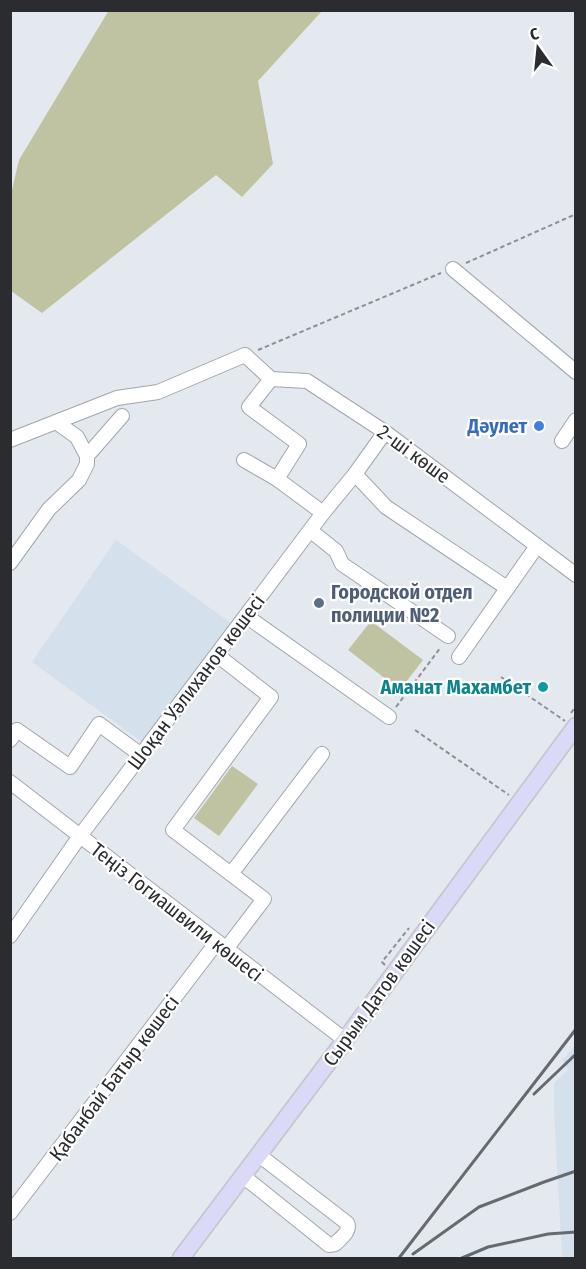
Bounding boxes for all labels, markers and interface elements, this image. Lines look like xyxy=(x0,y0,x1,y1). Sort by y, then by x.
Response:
north arrow xyxy=(508,18,568,78)
text: С xyxy=(528,24,541,44)
place label: Дәулет xyxy=(467,414,527,438)
marker: Дәулет xyxy=(532,419,546,433)
street label: 2-ші көше xyxy=(373,420,455,488)
place label: Городской отдел полиции №2 xyxy=(331,580,473,627)
street label: Шоқан Уәлиханов көшесі xyxy=(122,590,270,774)
marker: Городской отдел полиции №2 xyxy=(312,596,326,610)
place label: Аманат Махамбет xyxy=(380,675,531,699)
marker: Аманат Махамбет xyxy=(536,680,550,694)
street label: Теңіз Гогиашвили көшесі xyxy=(86,837,268,987)
street label: Сырым Датов көшесі xyxy=(318,915,440,1071)
street label: Қабанбай Батыр көшесі xyxy=(44,991,184,1165)

